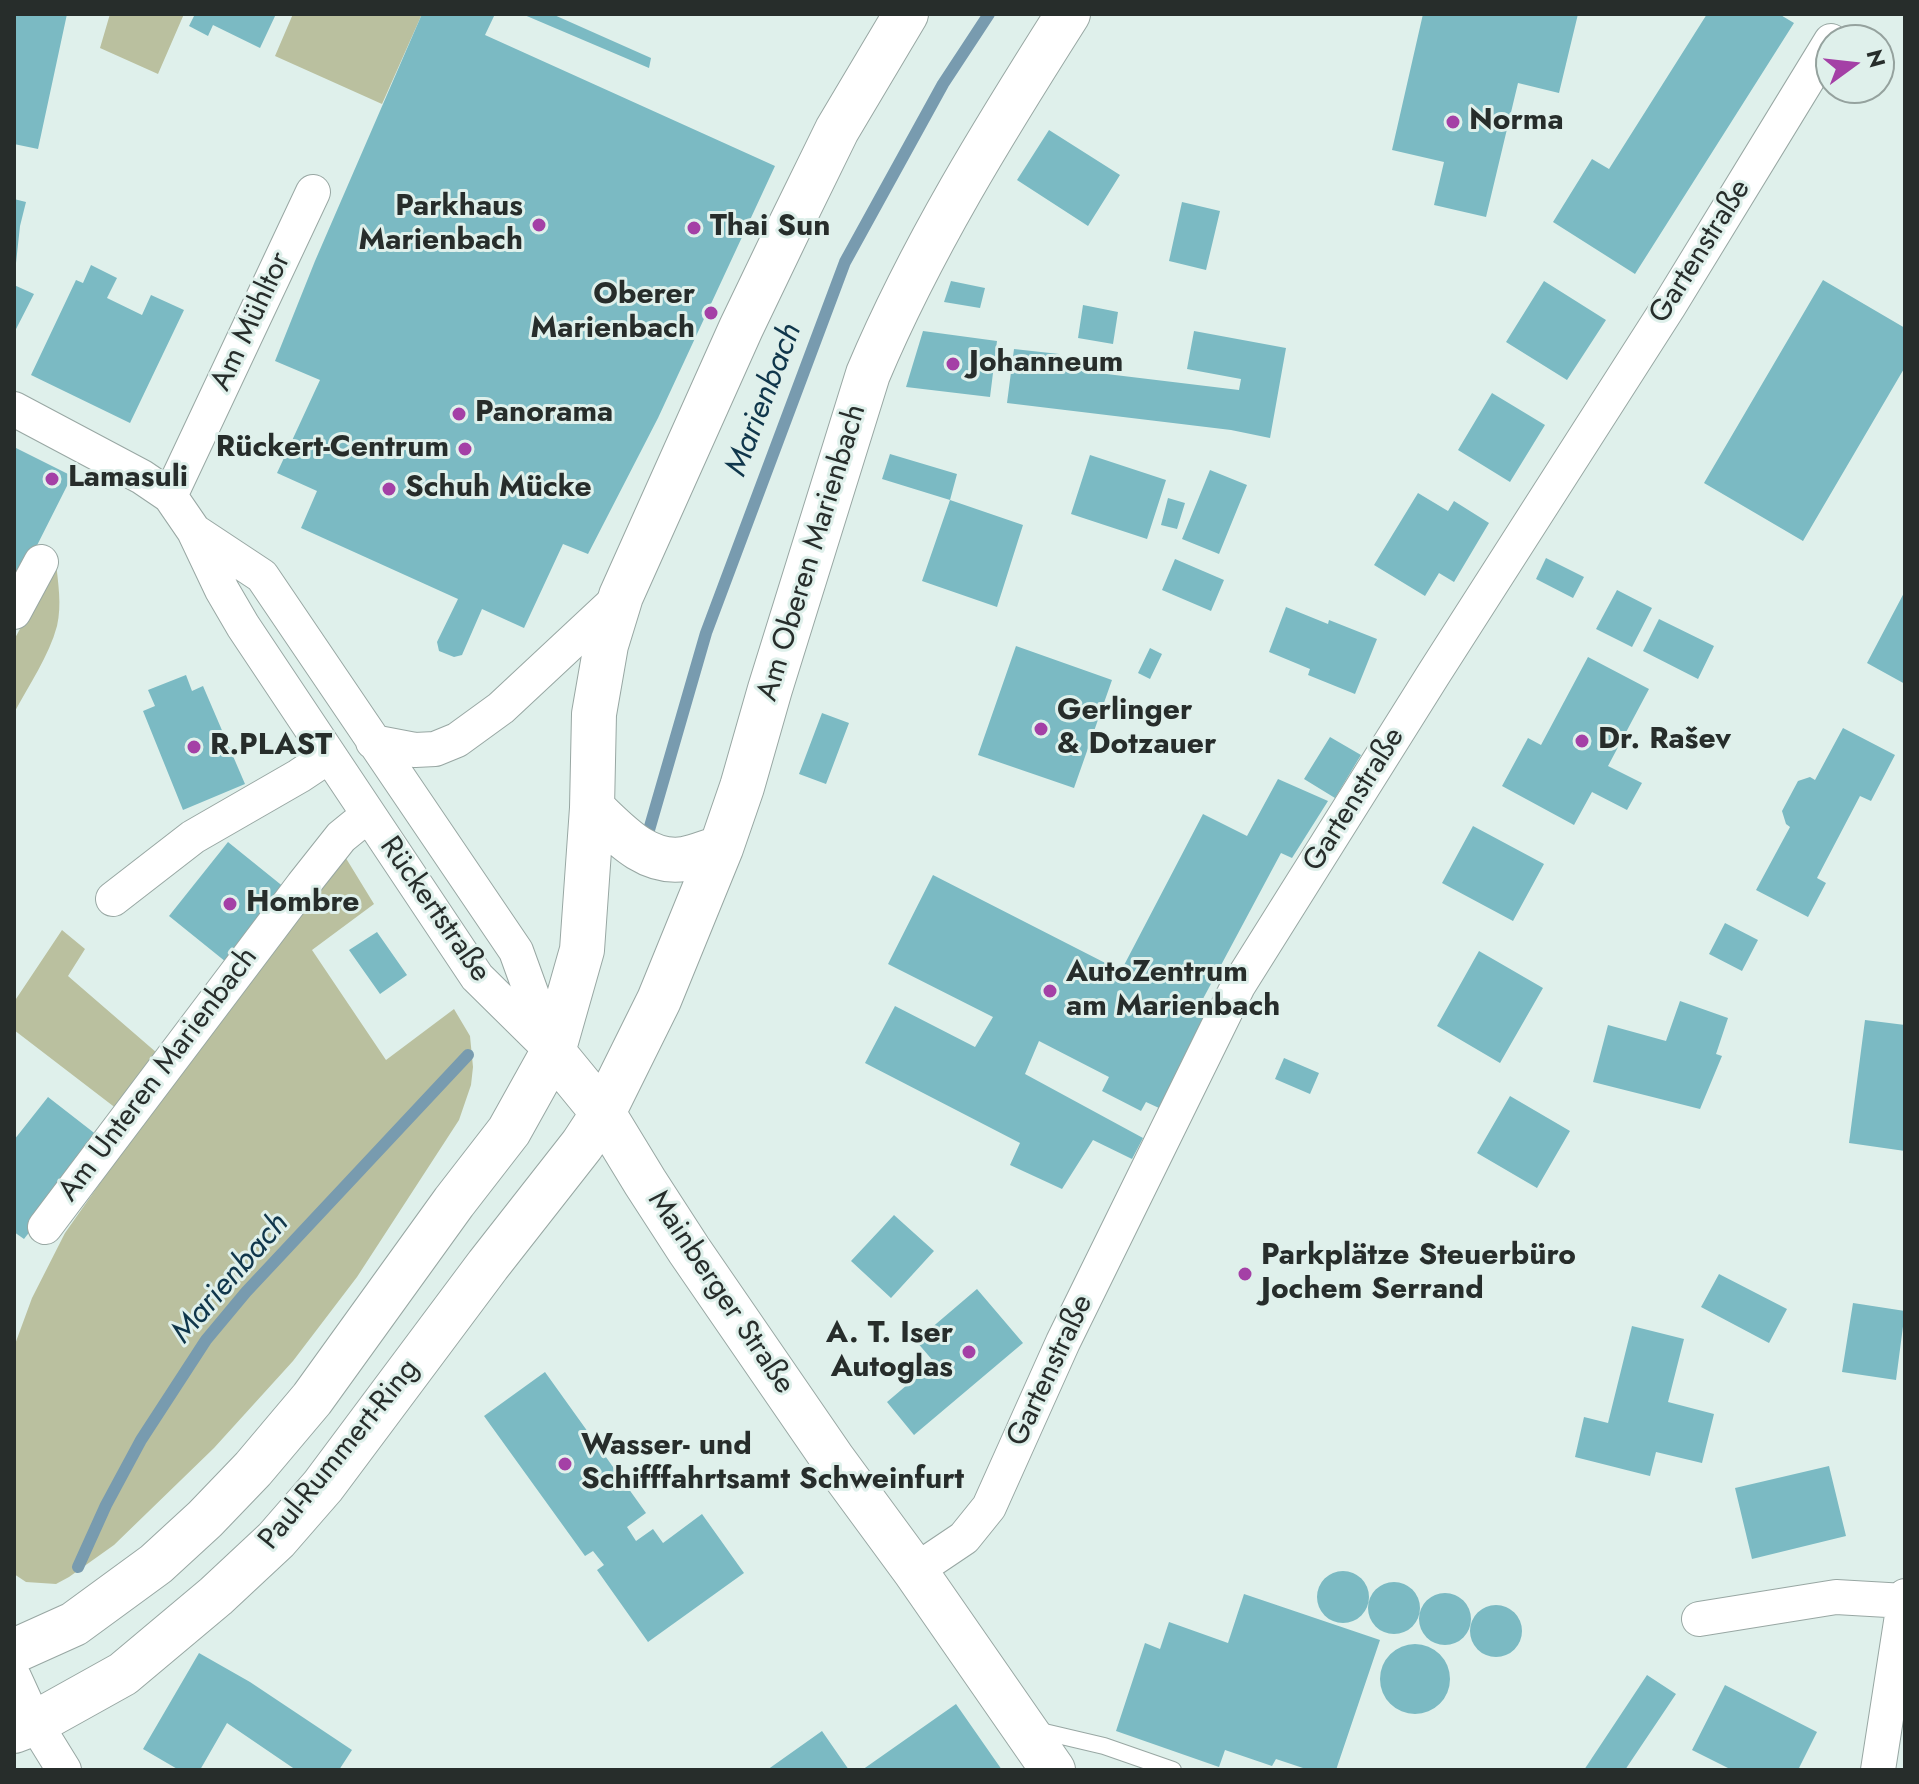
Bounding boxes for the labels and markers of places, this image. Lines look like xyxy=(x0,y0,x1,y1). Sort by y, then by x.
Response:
place label: Norma xyxy=(1469,104,1564,140)
marker: Norma xyxy=(1444,113,1462,131)
place label: Parkhaus Marienbach xyxy=(358,190,523,260)
place label: Thai Sun xyxy=(710,210,831,246)
marker: Parkhaus Marienbach xyxy=(530,216,548,234)
marker: Thai Sun xyxy=(685,219,703,237)
place label: Oberer Marienbach xyxy=(530,278,695,348)
marker: Oberer Marienbach xyxy=(702,304,720,322)
place label: Johanneum xyxy=(969,346,1123,382)
marker: Johanneum xyxy=(944,355,962,373)
place label: Panorama xyxy=(475,396,613,432)
marker: Panorama xyxy=(450,405,468,423)
place label: Rückert-Centrum xyxy=(216,431,449,467)
marker: Rückert-Centrum xyxy=(456,440,474,458)
place label: Lamasuli xyxy=(68,461,188,497)
marker: Lamasuli xyxy=(43,470,61,488)
place label: Schuh Mücke xyxy=(405,471,592,507)
marker: Schuh Mücke xyxy=(380,480,398,498)
place label: Gerlinger & Dotzauer xyxy=(1057,694,1216,764)
marker: Gerlinger & Dotzauer xyxy=(1032,720,1050,738)
place label: Dr. Rašev xyxy=(1598,723,1731,759)
place label: R.PLAST xyxy=(210,729,332,765)
marker: Dr. Rašev xyxy=(1573,732,1591,750)
marker: R.PLAST xyxy=(185,738,203,756)
place label: Hombre xyxy=(246,886,359,922)
marker: Hombre xyxy=(221,895,239,913)
place label: AutoZentrum am Marienbach xyxy=(1066,956,1280,1026)
marker: AutoZentrum am Marienbach xyxy=(1041,982,1059,1000)
place label: Parkplätze Steuerbüro Jochem Serrand xyxy=(1261,1239,1576,1310)
marker: Parkplätze Steuerbüro Jochem Serrand xyxy=(1236,1265,1254,1283)
place label: A. T. Iser Autoglas xyxy=(826,1317,953,1388)
marker: A. T. Iser Autoglas xyxy=(960,1343,978,1361)
place label: Wasser- und Schifffahrtsamt Schweinfurt xyxy=(581,1429,964,1500)
marker: Wasser- und Schifffahrtsamt Schweinfurt xyxy=(556,1455,574,1473)

